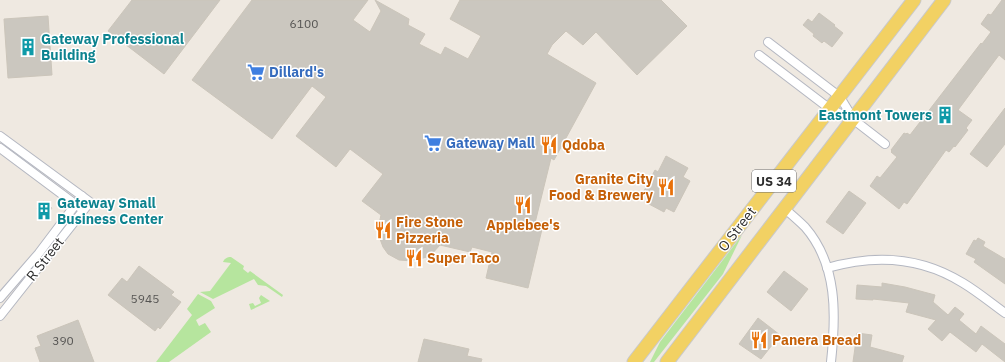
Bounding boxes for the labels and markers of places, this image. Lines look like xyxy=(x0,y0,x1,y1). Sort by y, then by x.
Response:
place label: Gateway Professional Building xyxy=(41,30,184,64)
building icon: Gateway Professional Building xyxy=(18,37,38,57)
supermarket icon: Dillard's xyxy=(246,62,266,82)
place label: Dillard's xyxy=(269,63,324,81)
building icon: Eastmont Towers xyxy=(935,105,955,125)
place label: Eastmont Towers xyxy=(819,106,932,124)
supermarket icon: Gateway Mall xyxy=(423,133,443,153)
place label: Gateway Mall xyxy=(446,134,535,152)
restaurant icon: Qdoba xyxy=(539,135,559,155)
place label: Qdoba xyxy=(562,136,605,154)
place label: Granite City Food & Brewery xyxy=(549,170,654,204)
restaurant icon: Granite City Food & Brewery xyxy=(656,177,676,197)
place label: Gateway Small Business Center xyxy=(57,194,164,228)
restaurant icon: Applebee's xyxy=(513,195,533,215)
building icon: Gateway Small Business Center xyxy=(34,201,54,221)
place label: Fire Stone Pizzeria xyxy=(396,213,463,247)
place label: Applebee's xyxy=(486,216,560,234)
restaurant icon: Fire Stone Pizzeria xyxy=(373,220,393,240)
restaurant icon: Super Taco xyxy=(404,248,424,268)
place label: Super Taco xyxy=(427,249,500,267)
restaurant icon: Panera Bread xyxy=(749,330,769,350)
place label: Panera Bread xyxy=(772,331,861,349)

